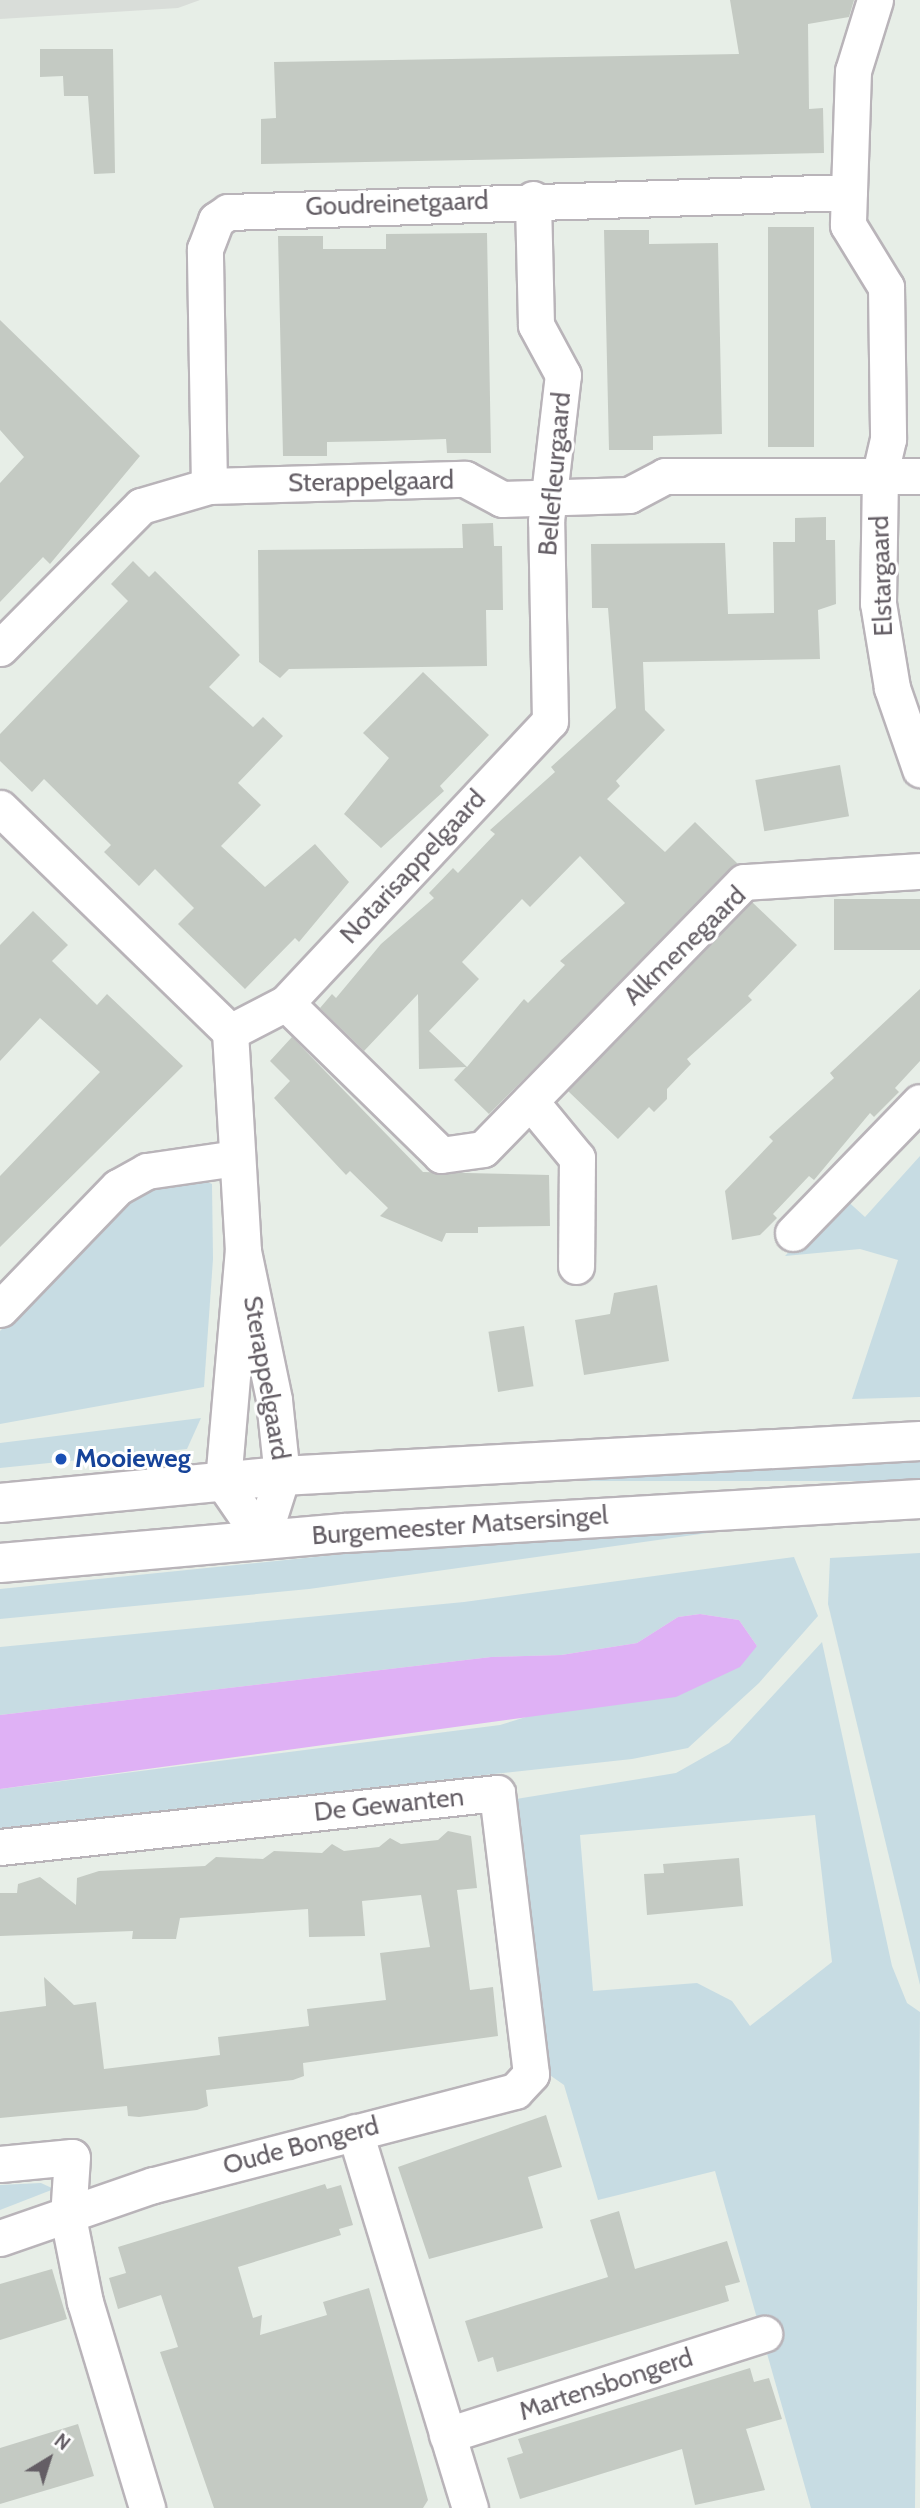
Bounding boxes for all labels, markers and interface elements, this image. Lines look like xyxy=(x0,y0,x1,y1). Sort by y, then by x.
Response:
street label: Goudreinetgaard xyxy=(305,185,489,223)
street label: Bellefleurgaard xyxy=(532,391,578,557)
street label: Sterappelgaard xyxy=(288,465,454,499)
street label: Elstargaard xyxy=(864,515,900,637)
street label: Notarisappelgaard xyxy=(334,784,492,950)
street label: Alkmenegaard xyxy=(617,880,753,1012)
street label: Sterappelgaard xyxy=(236,1294,296,1462)
place label: Mooieweg xyxy=(75,1443,191,1475)
marker: Mooieweg xyxy=(53,1451,69,1467)
street label: Burgemeester Matsersingel xyxy=(311,1500,609,1552)
street label: De Gewanten xyxy=(312,1782,466,1828)
street label: Oude Bongerd xyxy=(220,2110,382,2182)
street label: Martensbongerd xyxy=(515,2342,697,2428)
north arrow xyxy=(14,2424,84,2494)
text: N xyxy=(50,2429,75,2455)

